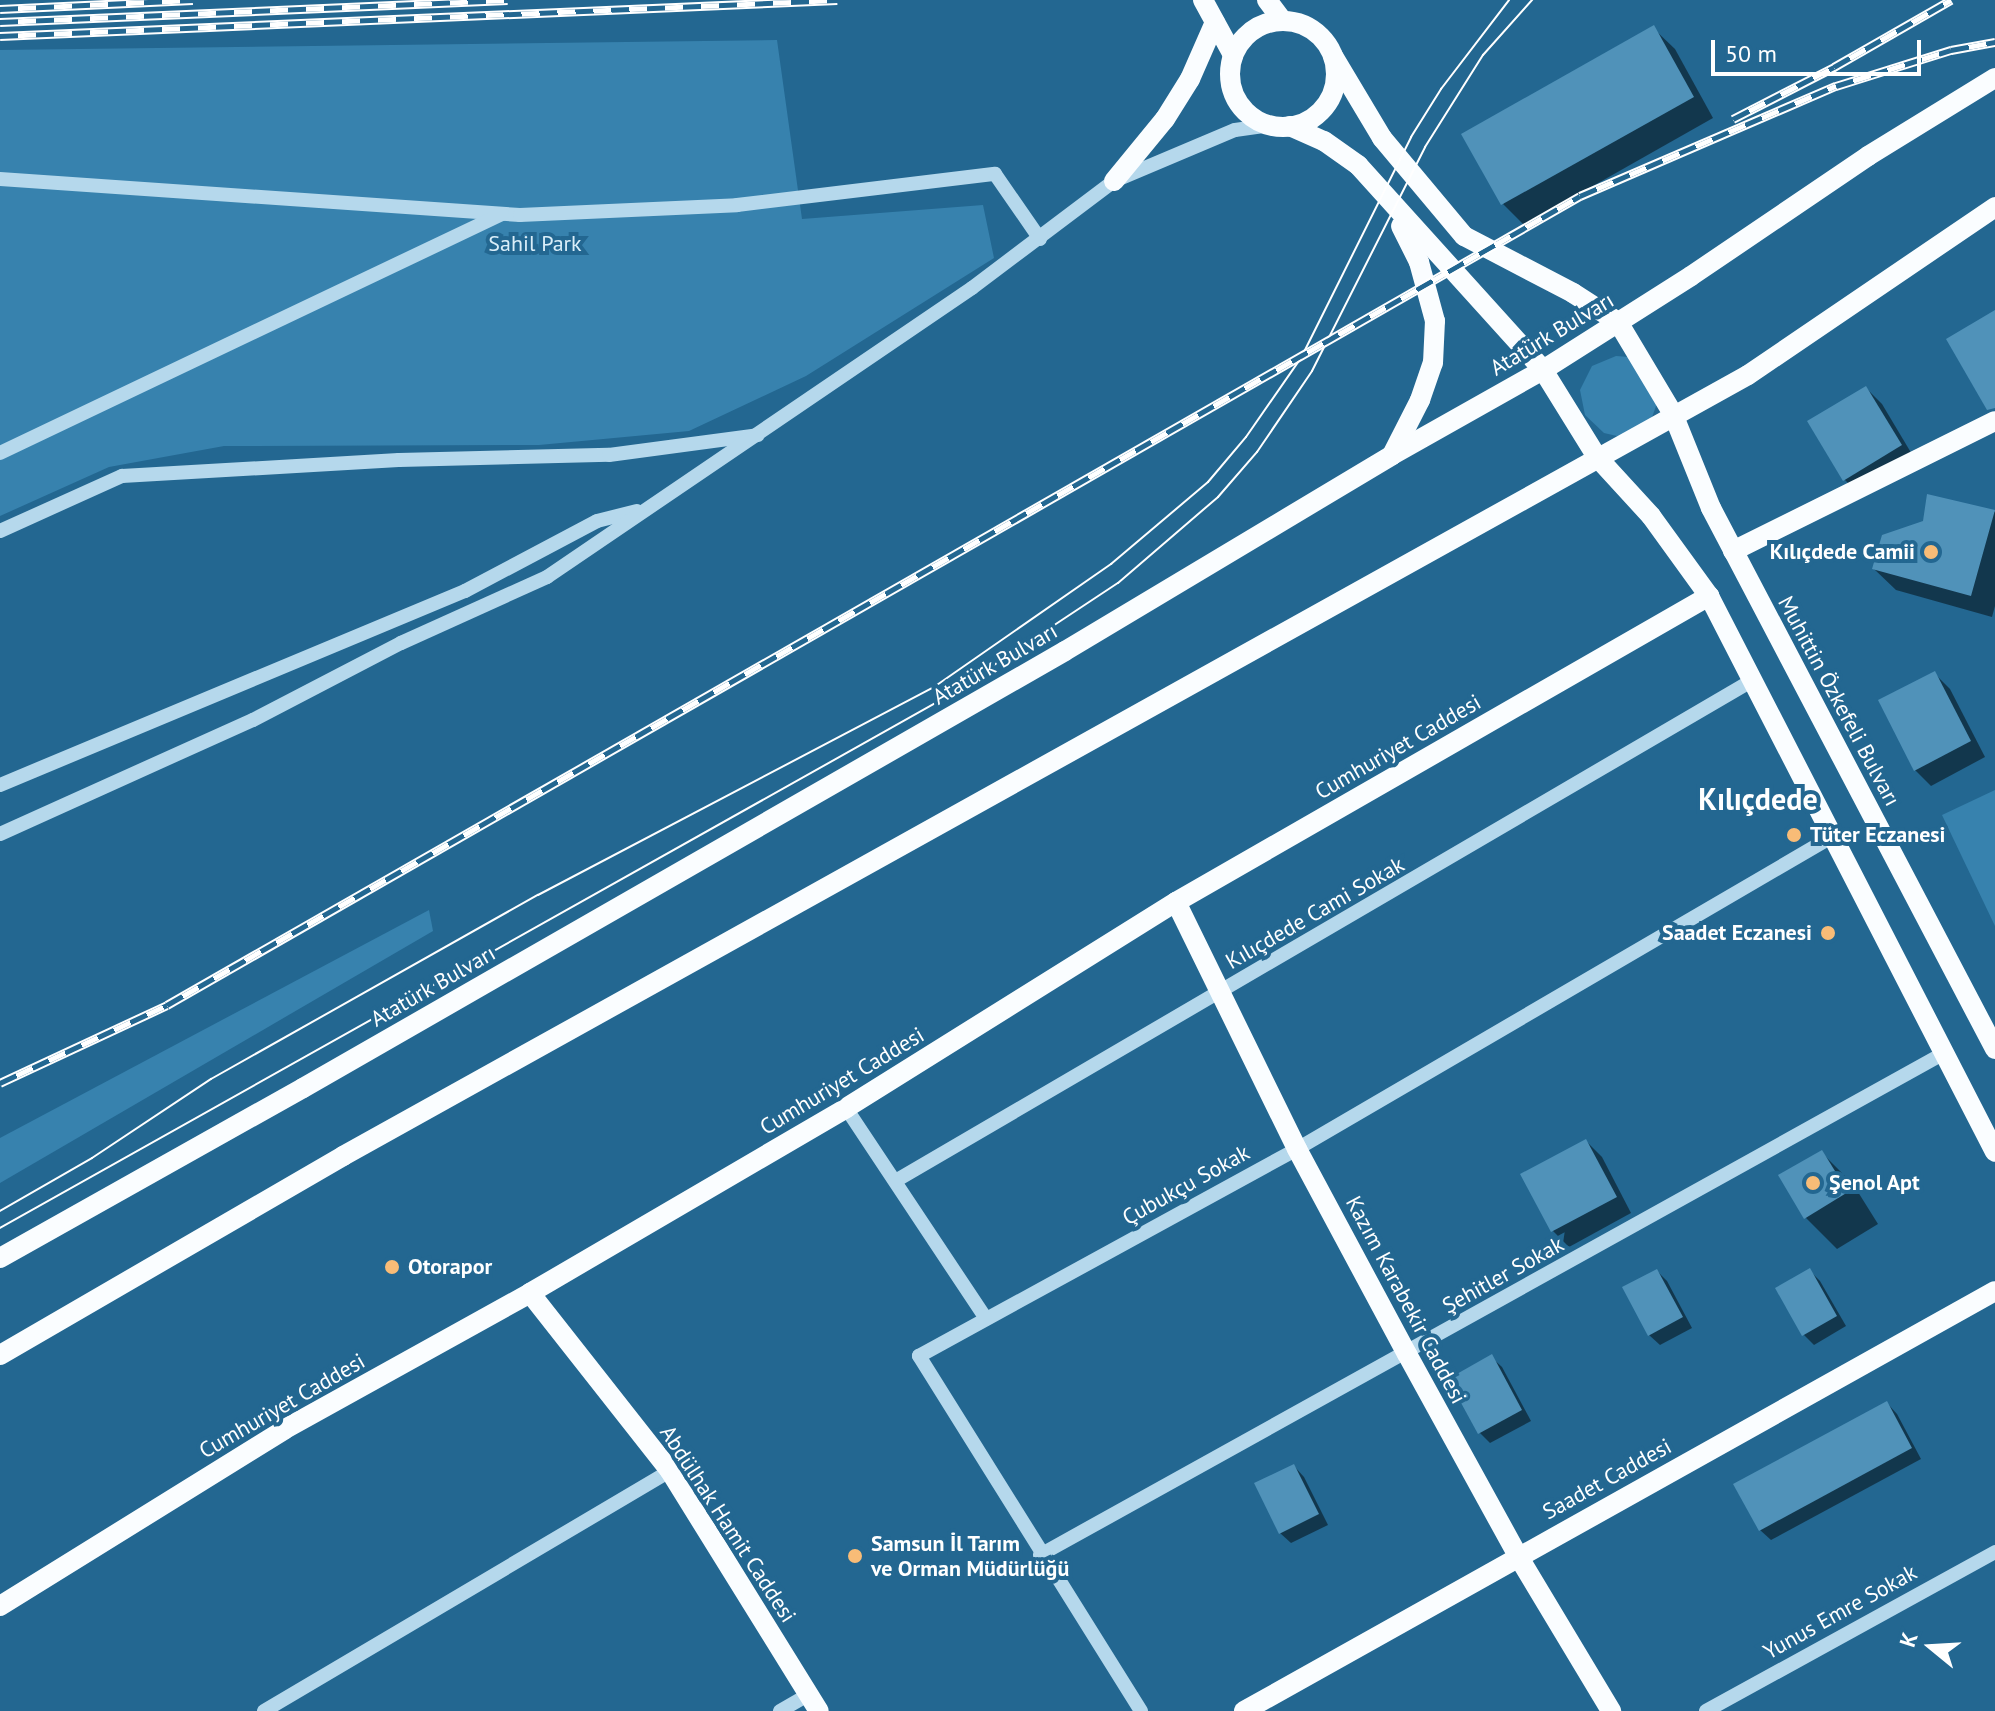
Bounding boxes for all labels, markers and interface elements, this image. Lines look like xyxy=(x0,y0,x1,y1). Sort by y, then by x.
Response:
scale bar xyxy=(1715,24,1925,74)
text: 50 m xyxy=(1725,38,1777,69)
park label: Sahil Park xyxy=(488,231,582,257)
street label: Atatürk Bulvarı xyxy=(1485,287,1619,381)
place label: Kılıçdede Camii xyxy=(1769,539,1915,565)
marker: Kılıçdede Camii xyxy=(1922,543,1940,561)
street label: Muhittin Özkefeli Bulvarı xyxy=(1772,592,1906,810)
street label: Atatürk Bulvarı xyxy=(928,618,1062,710)
street label: Cumhuriyet Caddesi xyxy=(1311,689,1485,805)
district label: Kılıçdede xyxy=(1698,781,1818,817)
place label: Tüter Eczanesi xyxy=(1810,822,1946,848)
marker: Tüter Eczanesi xyxy=(1785,826,1803,844)
street label: Kılıçdede Cami Sokak xyxy=(1221,851,1409,975)
place label: Saadet Eczanesi xyxy=(1662,920,1812,946)
marker: Saadet Eczanesi xyxy=(1819,924,1837,942)
street label: Atatürk Bulvarı xyxy=(366,940,500,1032)
street label: Cumhuriyet Caddesi xyxy=(755,1022,929,1140)
street label: Çubukçu Sokak xyxy=(1118,1139,1254,1231)
place label: Şenol Apt xyxy=(1829,1170,1921,1196)
marker: Şenol Apt xyxy=(1804,1174,1822,1192)
street label: Kazım Karabekir Caddesi xyxy=(1340,1192,1472,1408)
street label: Şehitler Sokak xyxy=(1438,1231,1568,1319)
place label: Otorapor xyxy=(408,1254,492,1280)
marker: Otorapor xyxy=(383,1258,401,1276)
street label: Cumhuriyet Caddesi xyxy=(195,1348,369,1464)
street label: Abdülhak Hamit Caddesi xyxy=(654,1420,802,1628)
street label: Saadet Caddesi xyxy=(1538,1433,1676,1525)
place label: Samsun İl Tarım ve Orman Müdürlüğü xyxy=(871,1530,1070,1582)
marker: Samsun İl Tarım ve Orman Müdürlüğü xyxy=(846,1547,864,1565)
street label: Yunus Emre Sokak xyxy=(1759,1559,1921,1665)
north arrow xyxy=(1891,1607,1971,1687)
text: K xyxy=(1893,1629,1924,1650)

